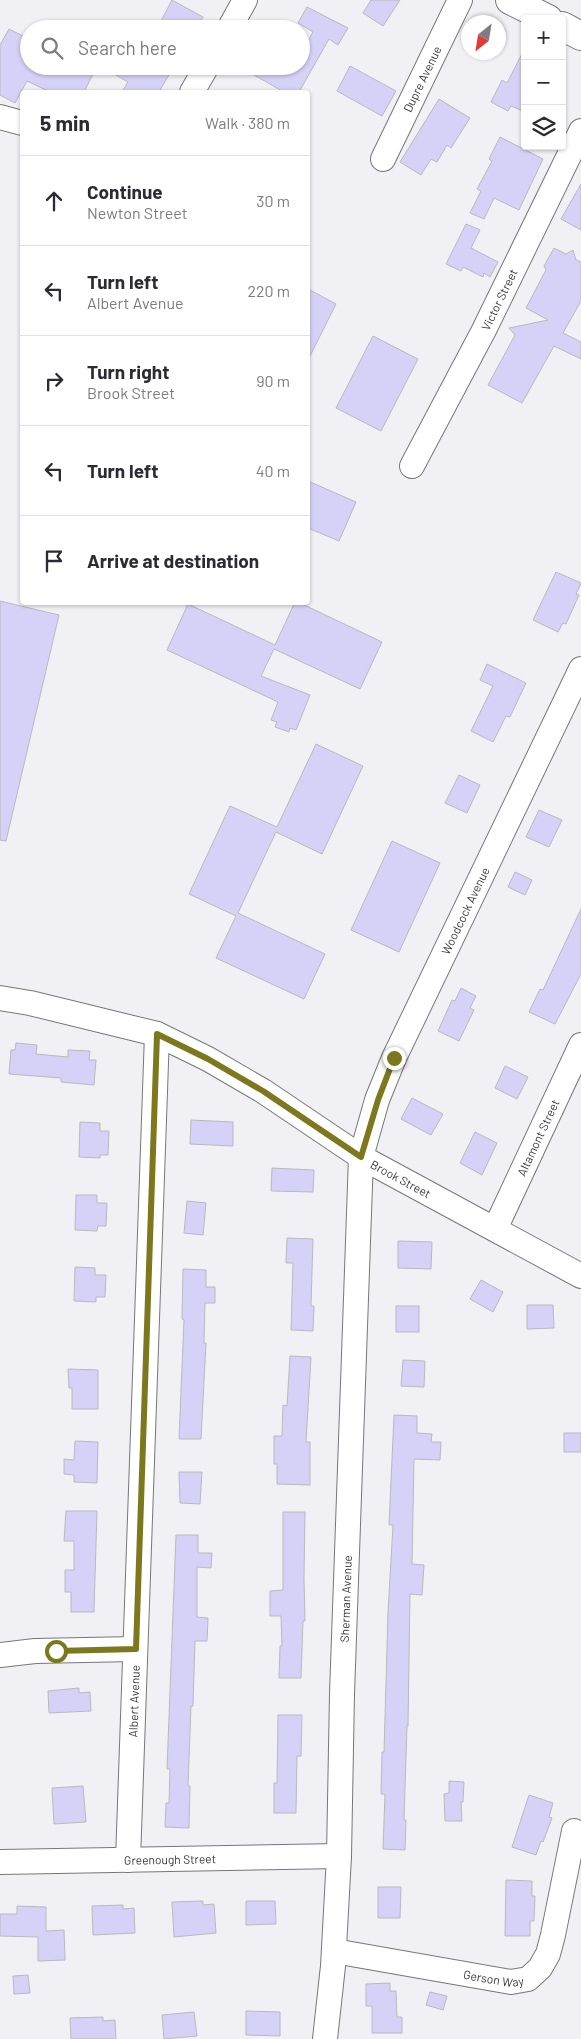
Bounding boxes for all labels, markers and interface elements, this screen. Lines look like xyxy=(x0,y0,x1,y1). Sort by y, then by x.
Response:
north arrow xyxy=(461,15,506,60)
map controls xyxy=(521,15,566,150)
button: + xyxy=(521,15,566,60)
search box xyxy=(20,20,310,75)
icon: search xyxy=(38,34,66,62)
text: Search here xyxy=(78,36,177,59)
street label: Dupre Avenue xyxy=(400,44,444,114)
button: − xyxy=(521,60,566,105)
button: layers xyxy=(521,105,566,150)
text: 5 min xyxy=(40,110,90,135)
text: Walk · 380 m xyxy=(205,113,290,132)
text: Continue xyxy=(87,180,163,203)
icon: ahead xyxy=(40,187,68,215)
text: 30 m xyxy=(256,191,290,210)
text: Newton Street xyxy=(87,203,187,222)
street label: Victor Street xyxy=(478,266,520,332)
text: Turn left xyxy=(87,270,158,293)
icon: left xyxy=(40,277,68,305)
text: 220 m xyxy=(247,281,290,300)
text: Albert Avenue xyxy=(87,293,183,312)
text: Turn right xyxy=(87,360,169,383)
icon: right xyxy=(40,367,68,395)
text: 90 m xyxy=(256,371,290,390)
text: Brook Street xyxy=(87,383,175,402)
icon: left xyxy=(40,457,68,485)
text: Turn left xyxy=(87,459,158,482)
text: 40 m xyxy=(256,461,290,480)
icon: arrive xyxy=(40,547,68,575)
text: Arrive at destination xyxy=(87,549,259,572)
street label: Woodcock Avenue xyxy=(438,865,492,957)
route end xyxy=(383,1047,406,1070)
street label: Altamont Street xyxy=(514,1097,562,1178)
street label: Brook Street xyxy=(368,1157,433,1200)
street label: Sherman Avenue xyxy=(337,1555,354,1643)
route start xyxy=(45,1640,68,1663)
street label: Albert Avenue xyxy=(125,1665,142,1738)
street label: Greenough Street xyxy=(124,1851,216,1867)
street label: Gerson Way xyxy=(462,1967,525,1989)

